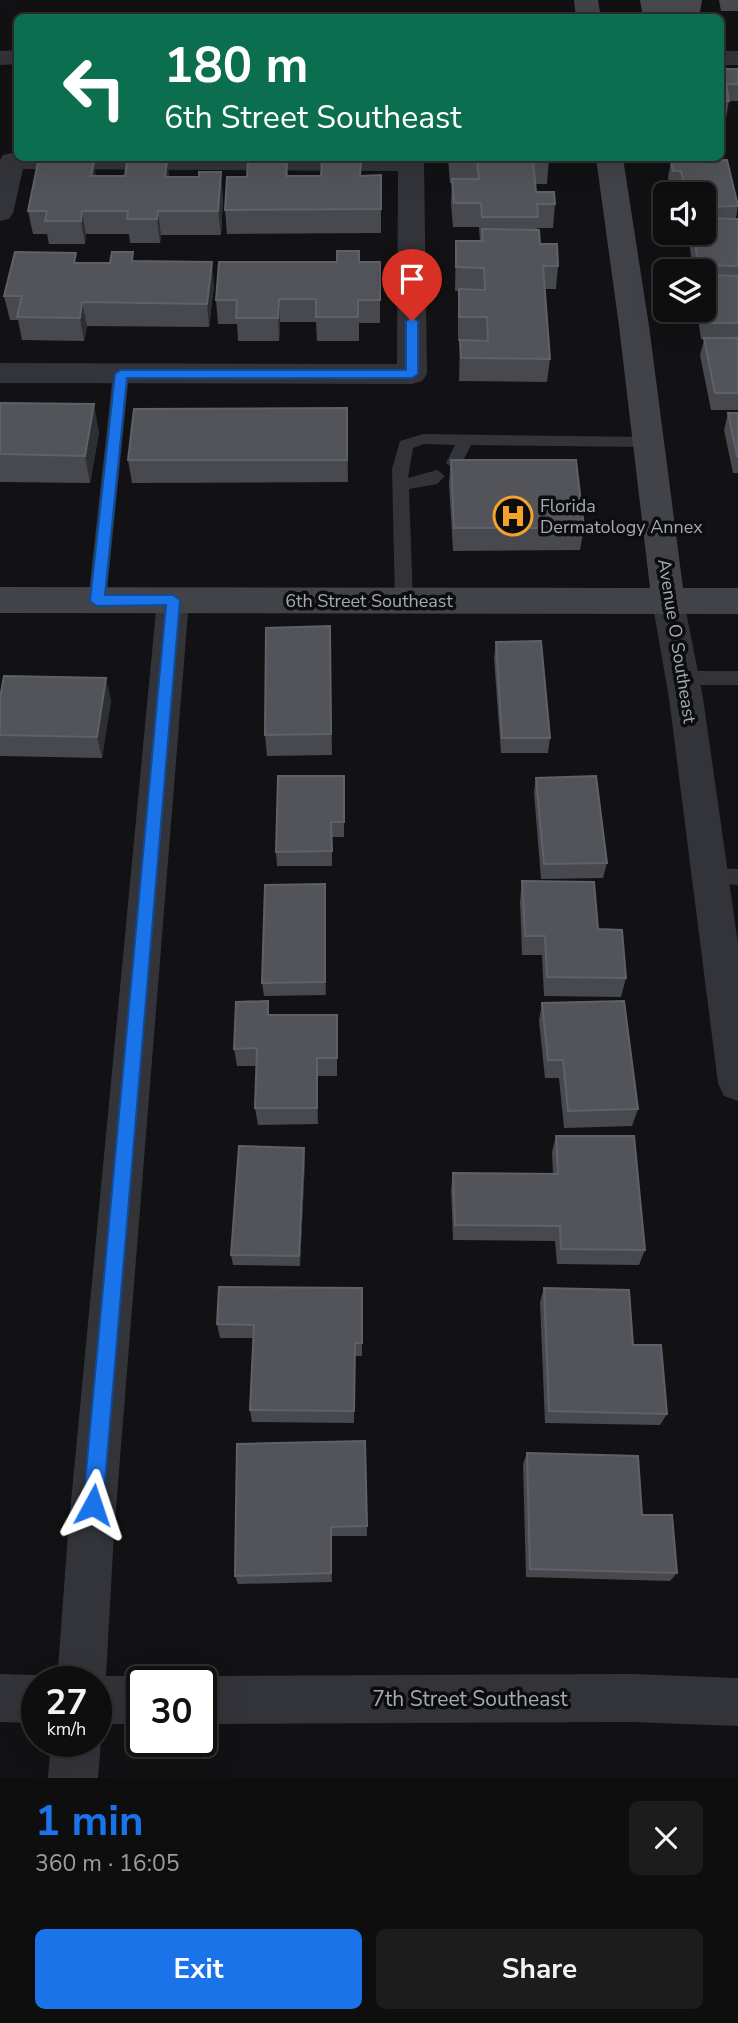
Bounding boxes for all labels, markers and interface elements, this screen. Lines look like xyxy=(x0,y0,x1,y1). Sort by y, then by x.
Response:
text: 180 m xyxy=(164,32,308,99)
icon: left xyxy=(49,42,140,133)
text: 6th Street Southeast xyxy=(164,96,462,139)
map controls xyxy=(653,182,716,322)
button: sound xyxy=(653,182,716,245)
pin xyxy=(382,249,442,321)
button: layers xyxy=(653,259,716,322)
icon: arrive xyxy=(393,260,431,298)
place label: Florida Dermatology Annex xyxy=(540,494,703,539)
hospital icon: Florida Dermatology Annex xyxy=(492,495,534,537)
street label: Avenue O Southeast xyxy=(652,557,702,726)
street label: 6th Street Southeast xyxy=(285,589,453,613)
position arrow xyxy=(56,1468,130,1542)
speed limit sign: 30 xyxy=(126,1666,217,1757)
text: 27 xyxy=(45,1679,88,1726)
street label: 7th Street Southeast xyxy=(372,1685,568,1713)
text: km/h xyxy=(47,1717,86,1741)
text: 1 min xyxy=(35,1793,144,1850)
button: close xyxy=(629,1801,703,1875)
text: 360 m · 16:05 xyxy=(35,1848,180,1879)
button: Exit xyxy=(35,1929,362,2009)
button: Share xyxy=(376,1929,703,2009)

